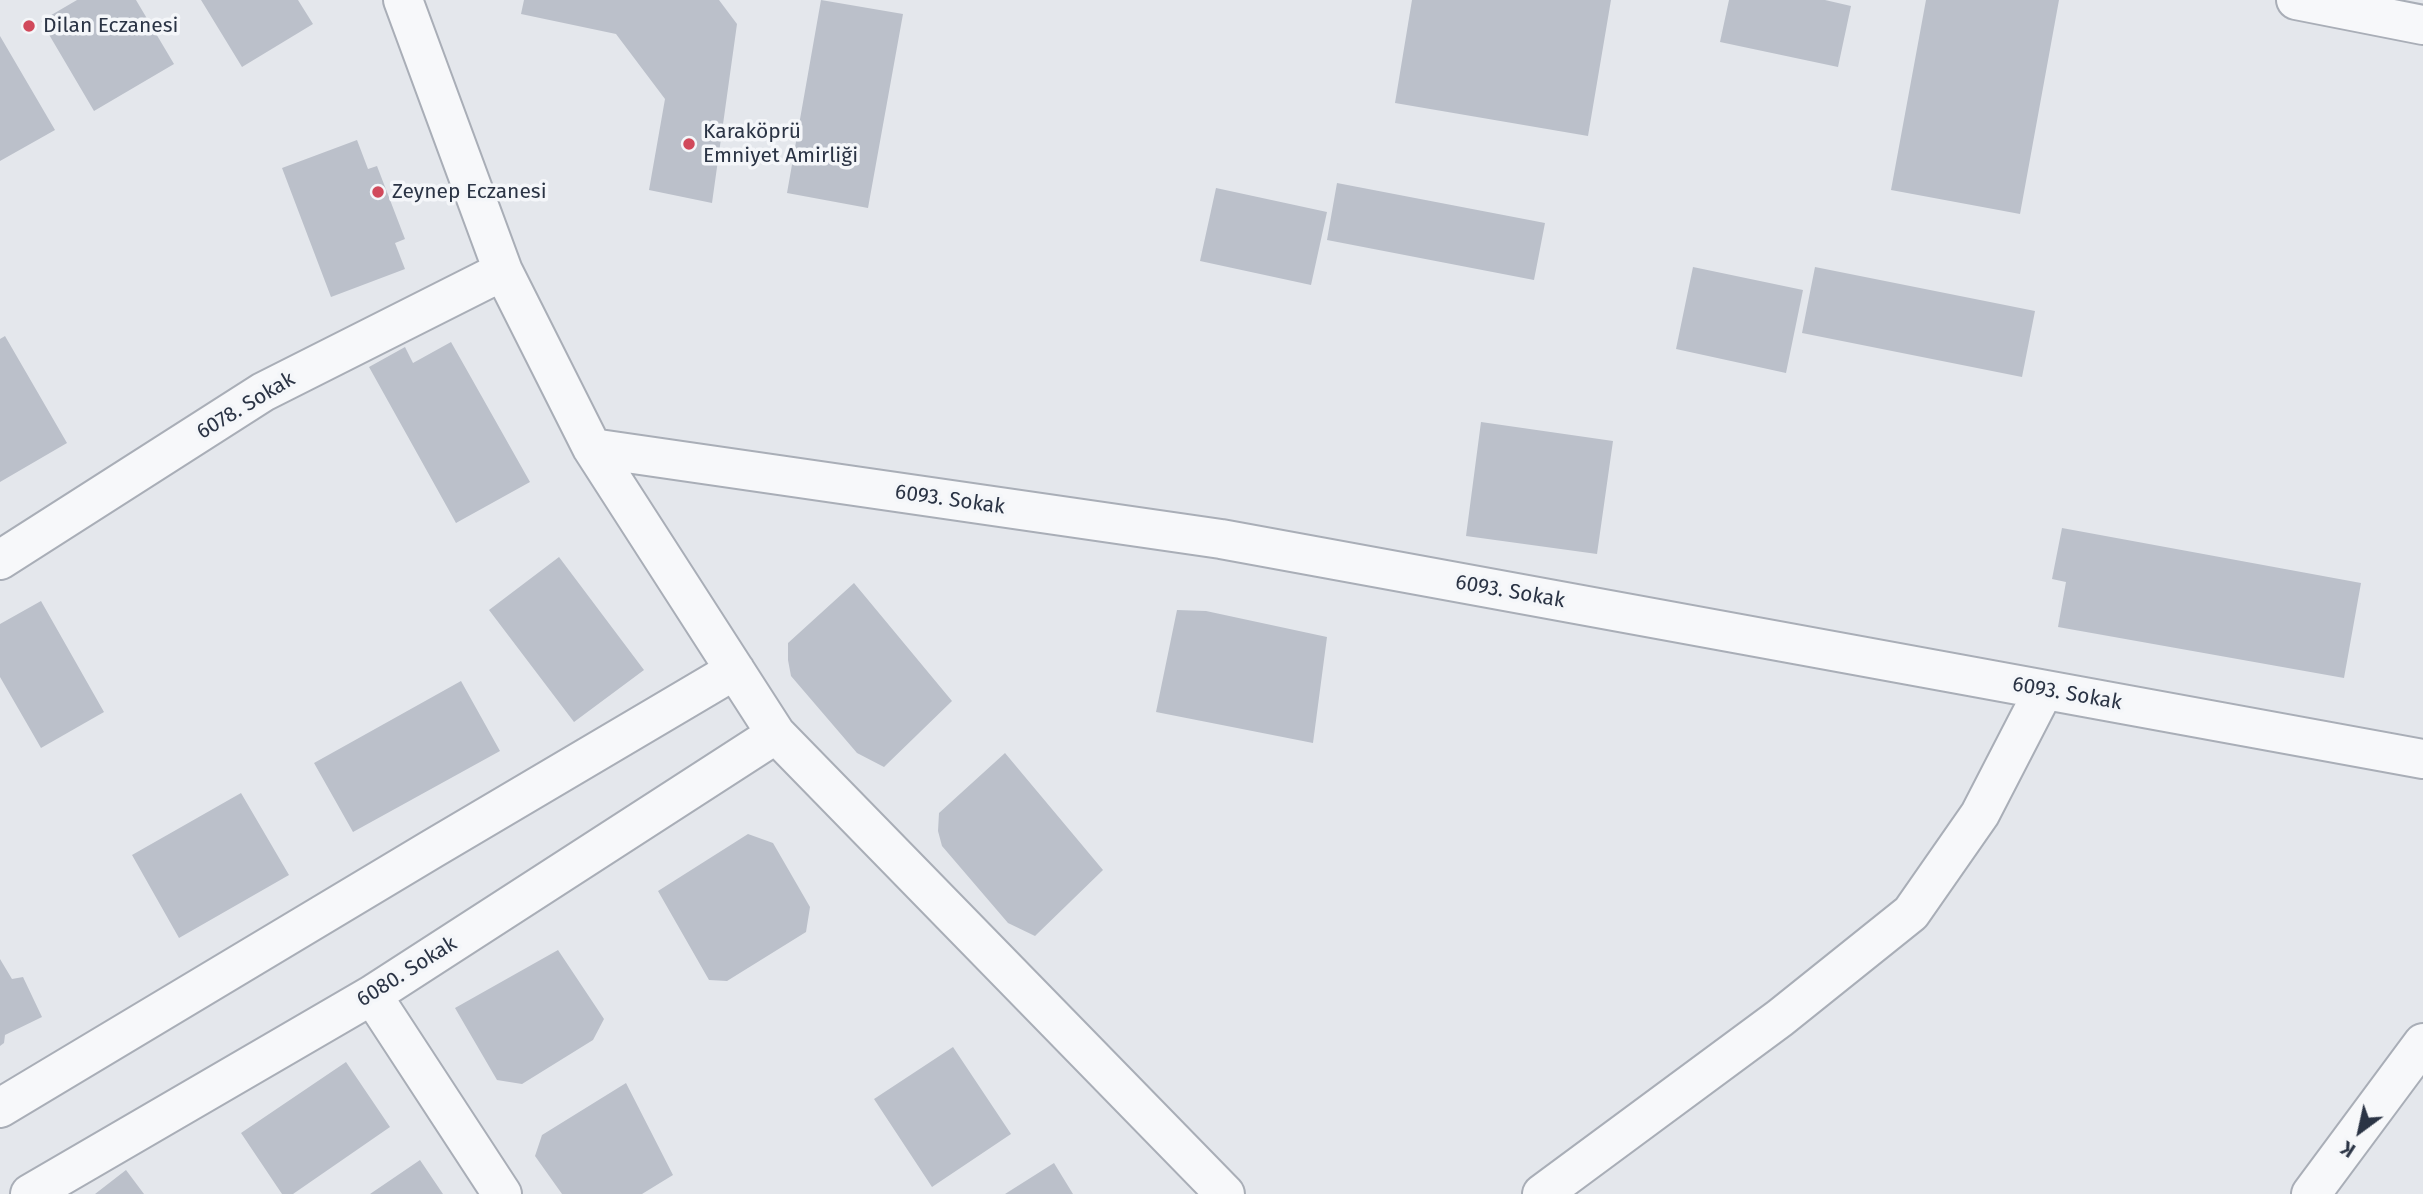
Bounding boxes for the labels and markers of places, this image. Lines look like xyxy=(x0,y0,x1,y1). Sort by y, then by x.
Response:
place label: Dilan Eczanesi xyxy=(43,13,178,39)
marker: Dilan Eczanesi xyxy=(21,18,37,34)
place label: Karaköprü Emniyet Amirliği xyxy=(703,119,858,169)
marker: Karaköprü Emniyet Amirliği xyxy=(681,136,697,152)
place label: Zeynep Eczanesi xyxy=(392,179,547,205)
marker: Zeynep Eczanesi xyxy=(370,184,386,200)

